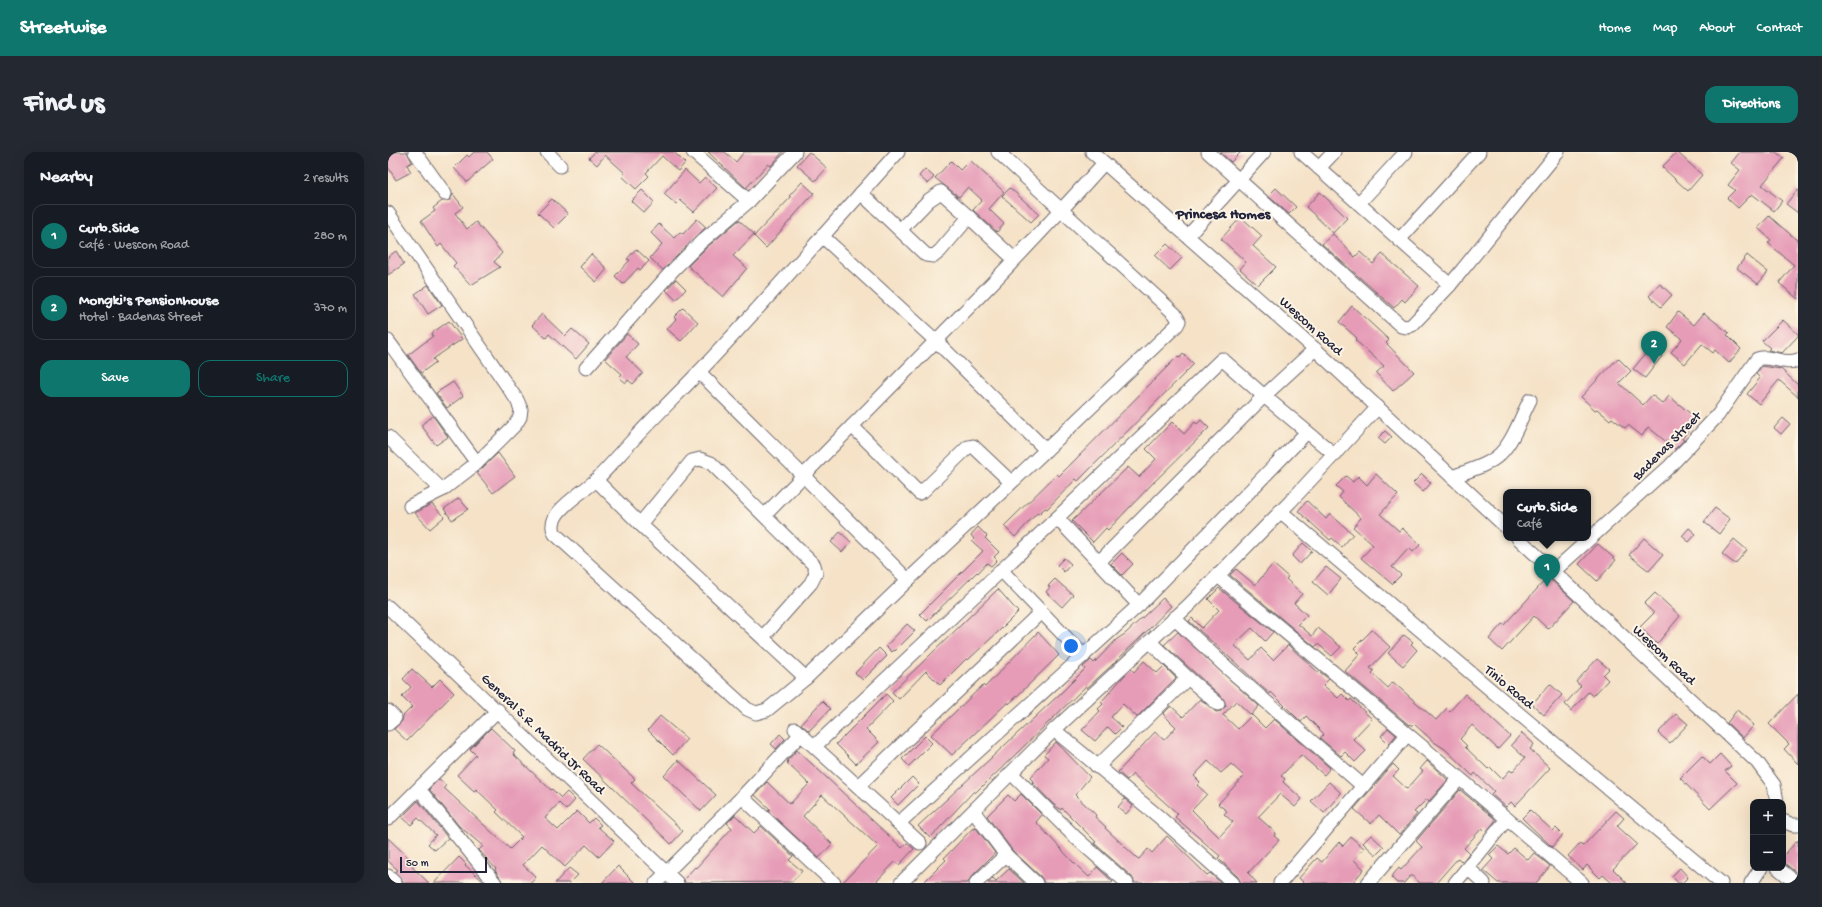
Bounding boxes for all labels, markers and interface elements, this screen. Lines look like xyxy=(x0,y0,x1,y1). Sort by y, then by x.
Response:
text: Streetwise xyxy=(20,17,106,40)
text: Home xyxy=(1599,20,1631,37)
text: Map xyxy=(1653,20,1677,37)
text: About xyxy=(1699,20,1735,37)
text: Contact xyxy=(1757,20,1802,37)
button: Directions xyxy=(1705,86,1798,123)
text: Find us xyxy=(24,88,104,121)
text: Nearby xyxy=(40,168,93,188)
text: 2 results xyxy=(303,171,348,186)
district label: Princesa Homes xyxy=(1175,206,1272,224)
text: Curb.Side xyxy=(79,220,139,238)
text: 1 xyxy=(51,229,57,244)
text: 280 m xyxy=(314,229,347,244)
text: Café · Wescom Road xyxy=(79,238,189,253)
text: Mongki's Pensionhouse xyxy=(79,292,219,310)
street label: Wescom Road xyxy=(1275,294,1347,361)
text: 2 xyxy=(51,301,57,316)
text: 370 m xyxy=(314,301,347,316)
text: Hotel · Badenas Street xyxy=(79,310,202,325)
pin: 2 xyxy=(1641,331,1667,364)
button: Save xyxy=(40,360,190,397)
button: Share xyxy=(198,360,348,397)
street label: Badenas Street xyxy=(1629,408,1707,486)
popup xyxy=(1503,489,1591,541)
text: Curb.Side xyxy=(1517,499,1577,517)
text: Café xyxy=(1517,517,1542,532)
pin: 1 xyxy=(1534,554,1560,587)
street label: Wescom Road xyxy=(1628,622,1700,691)
your location xyxy=(1061,636,1081,656)
street label: Tinio Road xyxy=(1479,662,1538,715)
street label: General S.R. Madrid Jr Road xyxy=(476,671,609,800)
map controls xyxy=(1750,799,1786,871)
button: + xyxy=(1750,799,1786,835)
button: − xyxy=(1750,835,1786,871)
scale bar xyxy=(400,855,487,874)
text: 50 m xyxy=(406,858,428,870)

